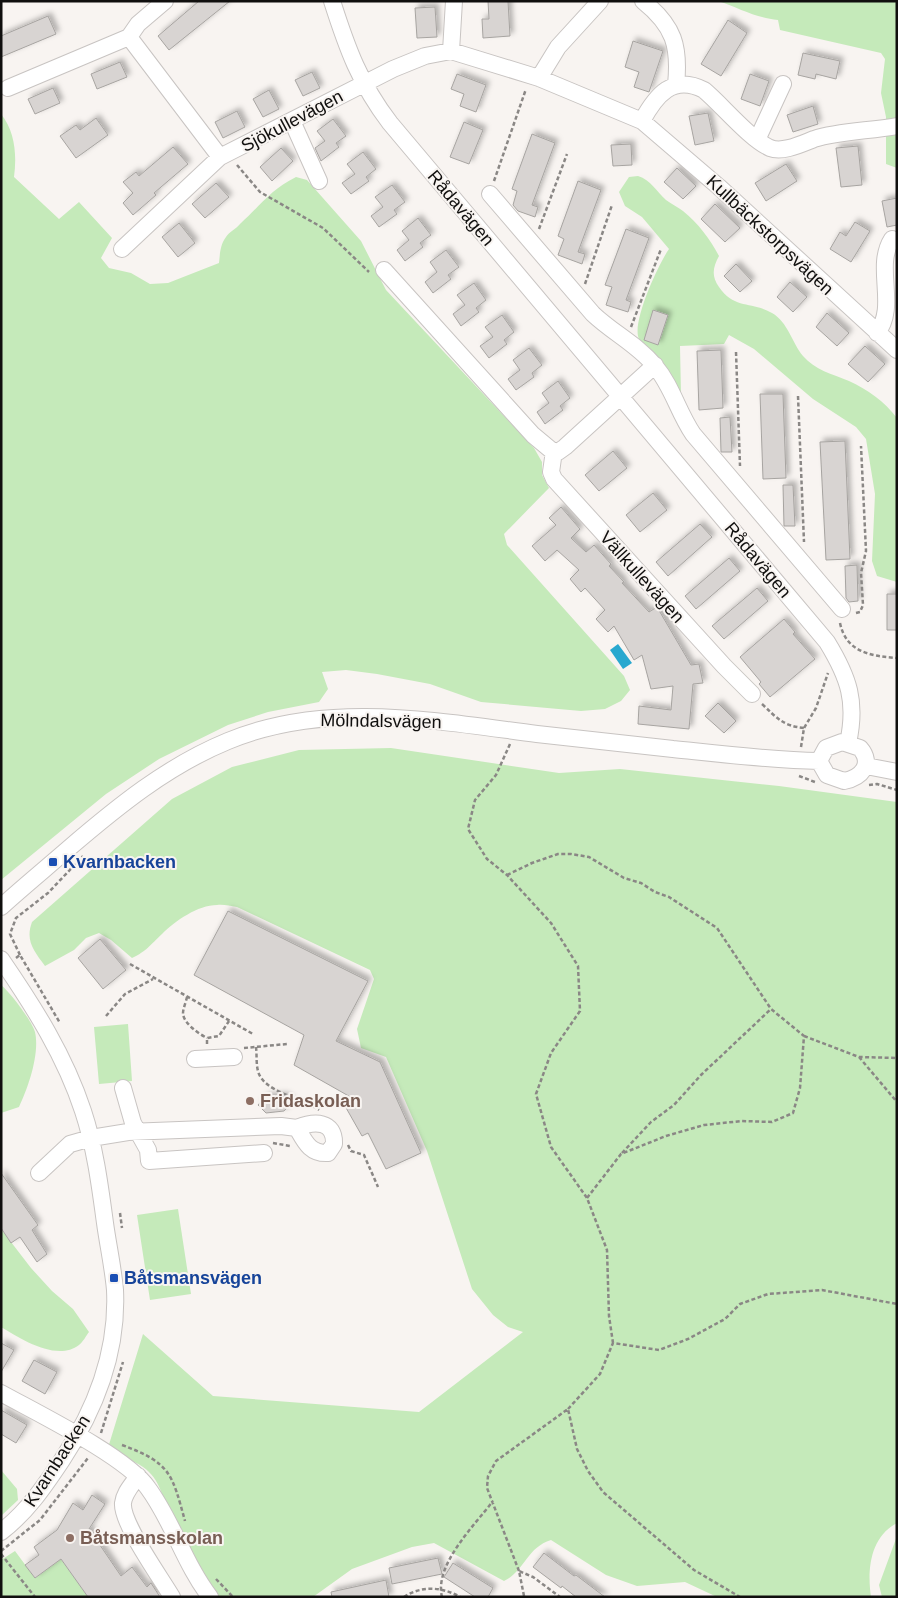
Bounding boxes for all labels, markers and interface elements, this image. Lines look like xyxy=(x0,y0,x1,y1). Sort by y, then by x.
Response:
street label: Sjökullevägen xyxy=(238,86,346,156)
street label: Rådavägen xyxy=(424,166,498,250)
street label: Kullbäckstorpsvägen xyxy=(702,171,838,299)
street label: Rådavägen xyxy=(721,518,795,602)
street label: Vällkullevägen xyxy=(596,527,688,627)
street label: Mölndalsvägen xyxy=(320,710,442,732)
place label: Kvarnbacken xyxy=(63,852,176,872)
marker: Kvarnbacken xyxy=(47,856,59,868)
place label: Fridaskolan xyxy=(260,1091,361,1111)
marker: Fridaskolan xyxy=(244,1095,256,1107)
place label: Båtsmansvägen xyxy=(124,1268,262,1288)
marker: Båtsmansvägen xyxy=(108,1272,120,1284)
street label: Kvarnbacken xyxy=(20,1411,94,1511)
place label: Båtsmansskolan xyxy=(80,1528,223,1548)
marker: Båtsmansskolan xyxy=(64,1532,76,1544)

